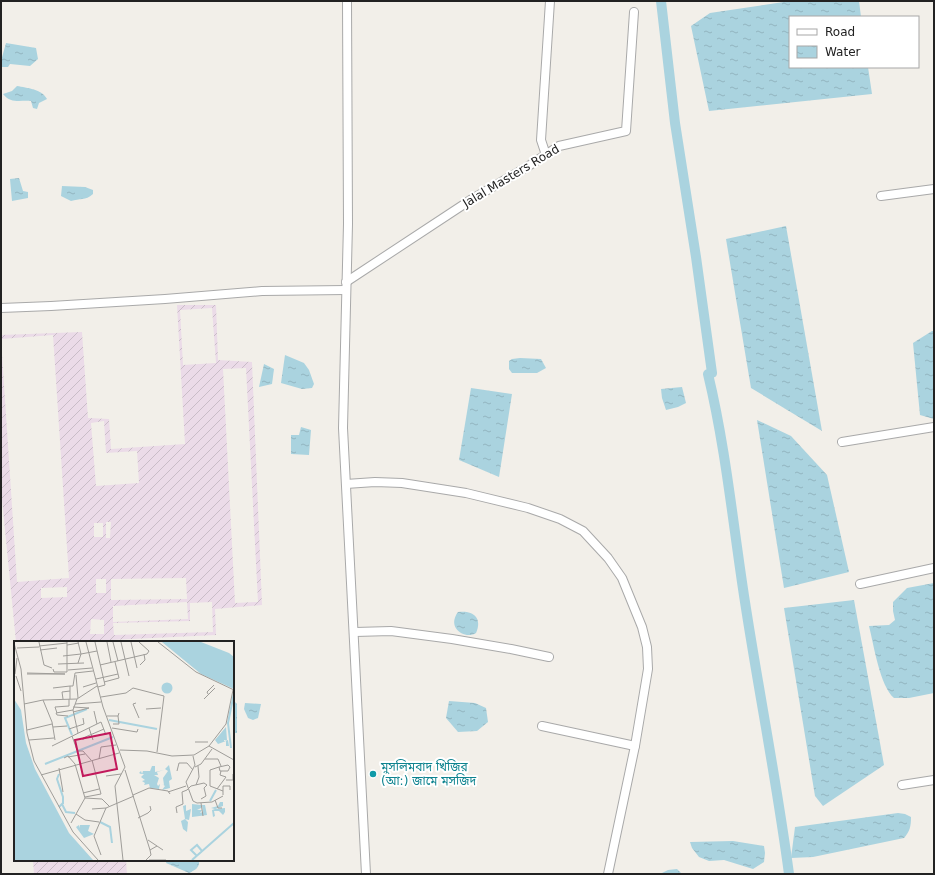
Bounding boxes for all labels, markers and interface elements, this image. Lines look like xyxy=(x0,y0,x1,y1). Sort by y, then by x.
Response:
legend xyxy=(789,16,919,68)
text: Road xyxy=(825,25,855,39)
text: Water xyxy=(825,45,861,59)
street label: Jalal Masters Road xyxy=(459,142,562,211)
inset map xyxy=(14,641,234,861)
place label: মুসলিমবাদ খিজির (আ:) জামে মসজিদ xyxy=(380,759,477,788)
marker: মুসলিমবাদ খিজির (আ:) জামে মসজিদ xyxy=(368,769,378,779)

